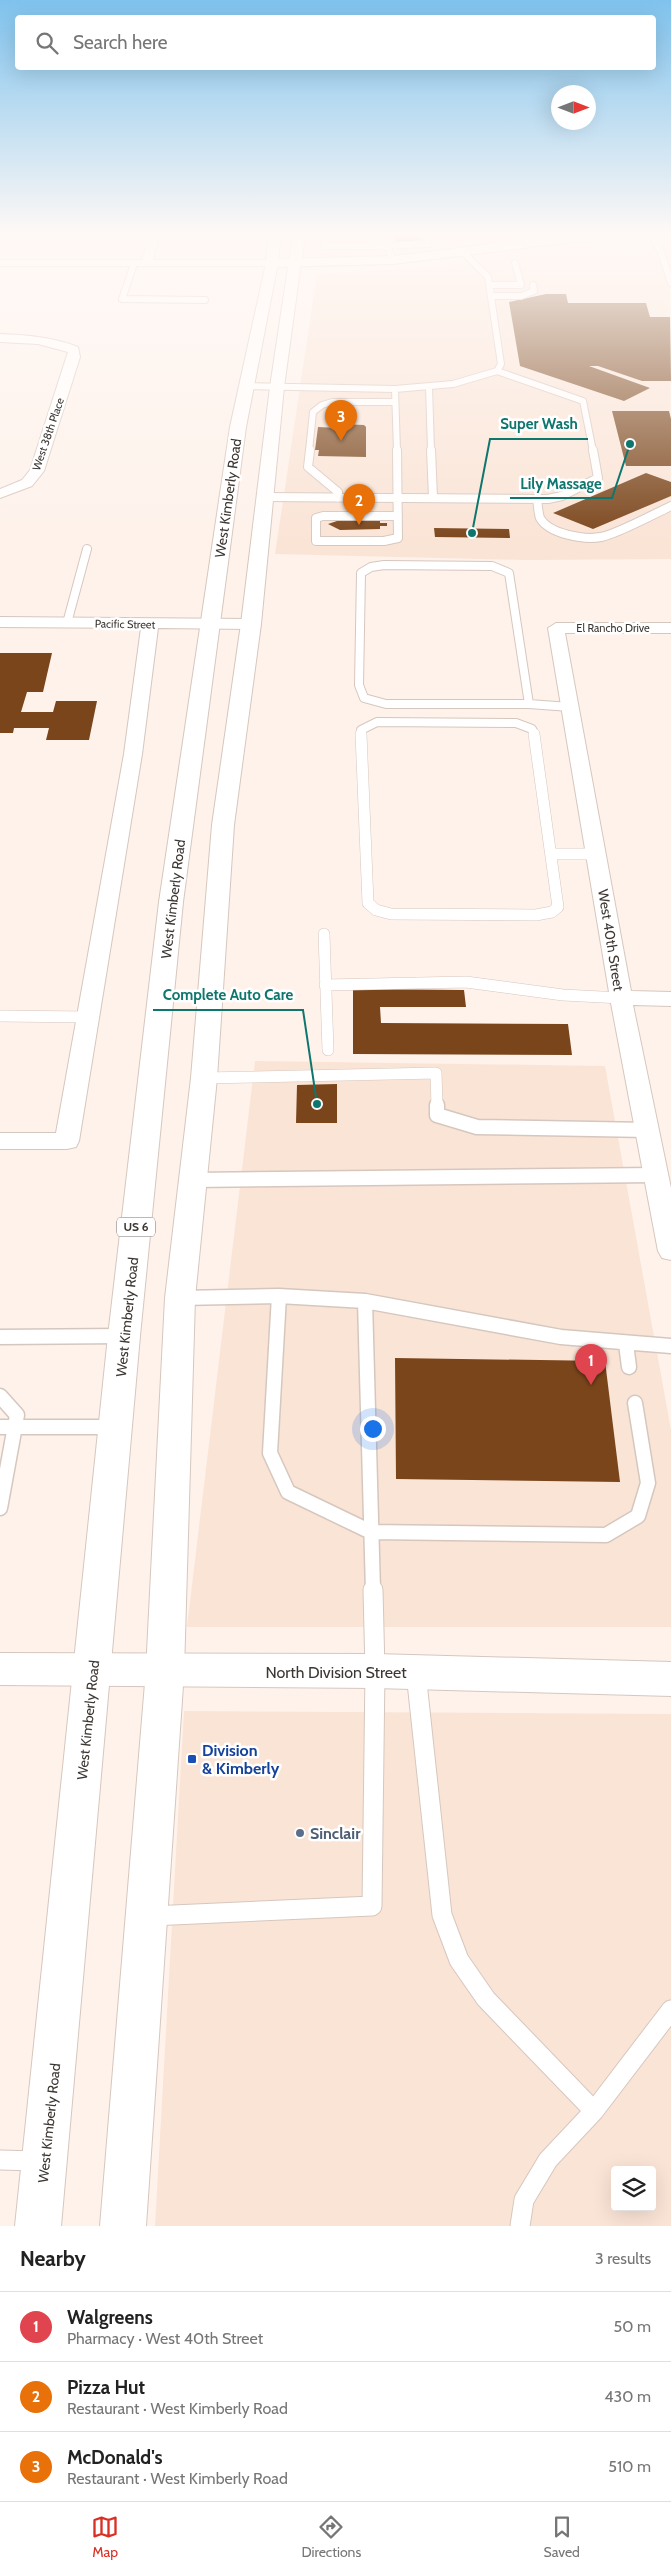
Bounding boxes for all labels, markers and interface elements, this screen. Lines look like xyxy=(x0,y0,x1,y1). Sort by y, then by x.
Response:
search box xyxy=(15,15,656,70)
icon: search xyxy=(33,29,61,57)
text: Search here xyxy=(73,31,167,54)
north arrow xyxy=(551,85,596,130)
street label: West 38th Place xyxy=(29,396,67,472)
pin: 3 xyxy=(325,400,357,441)
callout: Super Wash xyxy=(490,409,588,439)
text: Super Wash xyxy=(500,415,578,433)
street label: West Kimberly Road xyxy=(211,437,245,559)
callout: Lily Massage xyxy=(510,468,612,498)
text: Lily Massage xyxy=(520,475,602,493)
pin: 2 xyxy=(343,484,375,525)
street label: Pacific Street xyxy=(95,616,156,632)
street label: El Rancho Drive xyxy=(576,621,650,635)
street label: West Kimberly Road xyxy=(157,838,189,960)
street label: West 40th Street xyxy=(594,888,628,992)
callout: Complete Auto Care xyxy=(153,980,303,1010)
text: Complete Auto Care xyxy=(163,986,294,1004)
road number: US 6 xyxy=(117,1218,155,1236)
street label: West Kimberly Road xyxy=(112,1256,142,1378)
pin: 1 xyxy=(575,1344,607,1385)
your location xyxy=(360,1416,386,1442)
street label: West Kimberly Road xyxy=(73,1659,103,1781)
street label: North Division Street xyxy=(265,1663,407,1682)
place label: Division & Kimberly xyxy=(202,1741,280,1778)
marker: Division & Kimberly xyxy=(186,1753,198,1765)
place label: Sinclair xyxy=(310,1824,361,1843)
marker: Sinclair xyxy=(294,1827,306,1839)
street label: West Kimberly Road xyxy=(34,2062,64,2184)
map controls xyxy=(611,2166,656,2211)
button: layers xyxy=(611,2166,656,2211)
text: Nearby xyxy=(20,2246,86,2271)
text: 3 results xyxy=(595,2249,651,2268)
text: Walgreens xyxy=(67,2306,153,2329)
text: 1 xyxy=(33,2317,39,2336)
text: 50 m xyxy=(614,2317,651,2336)
text: Pharmacy · West 40th Street xyxy=(67,2329,263,2348)
text: Pizza Hut xyxy=(67,2376,145,2399)
text: 2 xyxy=(32,2387,40,2406)
text: 430 m xyxy=(604,2387,651,2406)
text: Restaurant · West Kimberly Road xyxy=(67,2399,288,2418)
text: McDonald's xyxy=(67,2446,163,2469)
text: 3 xyxy=(32,2457,40,2476)
text: 510 m xyxy=(608,2457,651,2476)
text: Restaurant · West Kimberly Road xyxy=(67,2469,288,2488)
tab: Map xyxy=(91,2513,119,2561)
tab: Directions xyxy=(301,2513,361,2561)
tab: Saved xyxy=(543,2513,580,2561)

